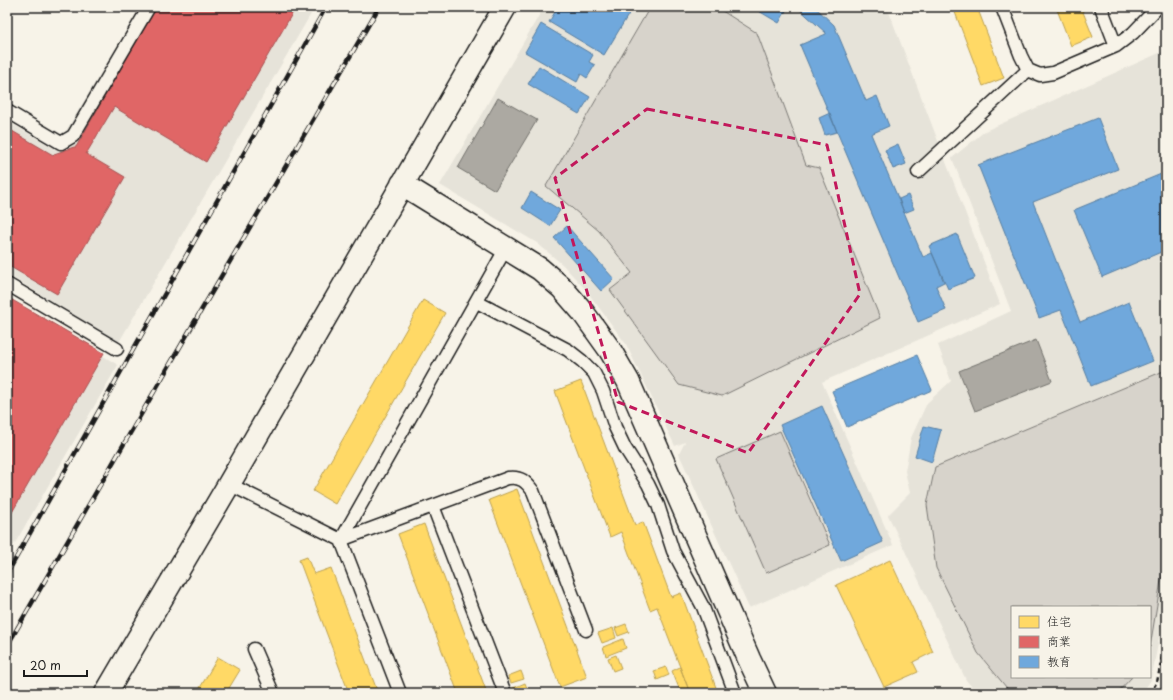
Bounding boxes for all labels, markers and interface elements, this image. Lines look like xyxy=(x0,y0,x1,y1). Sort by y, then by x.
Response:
legend xyxy=(1011,606,1151,678)
text: 住宅 xyxy=(1047,612,1071,630)
text: 商業 xyxy=(1047,632,1071,650)
scale bar xyxy=(24,652,87,678)
text: 教育 xyxy=(1047,652,1071,670)
text: 20 m xyxy=(30,656,61,674)

